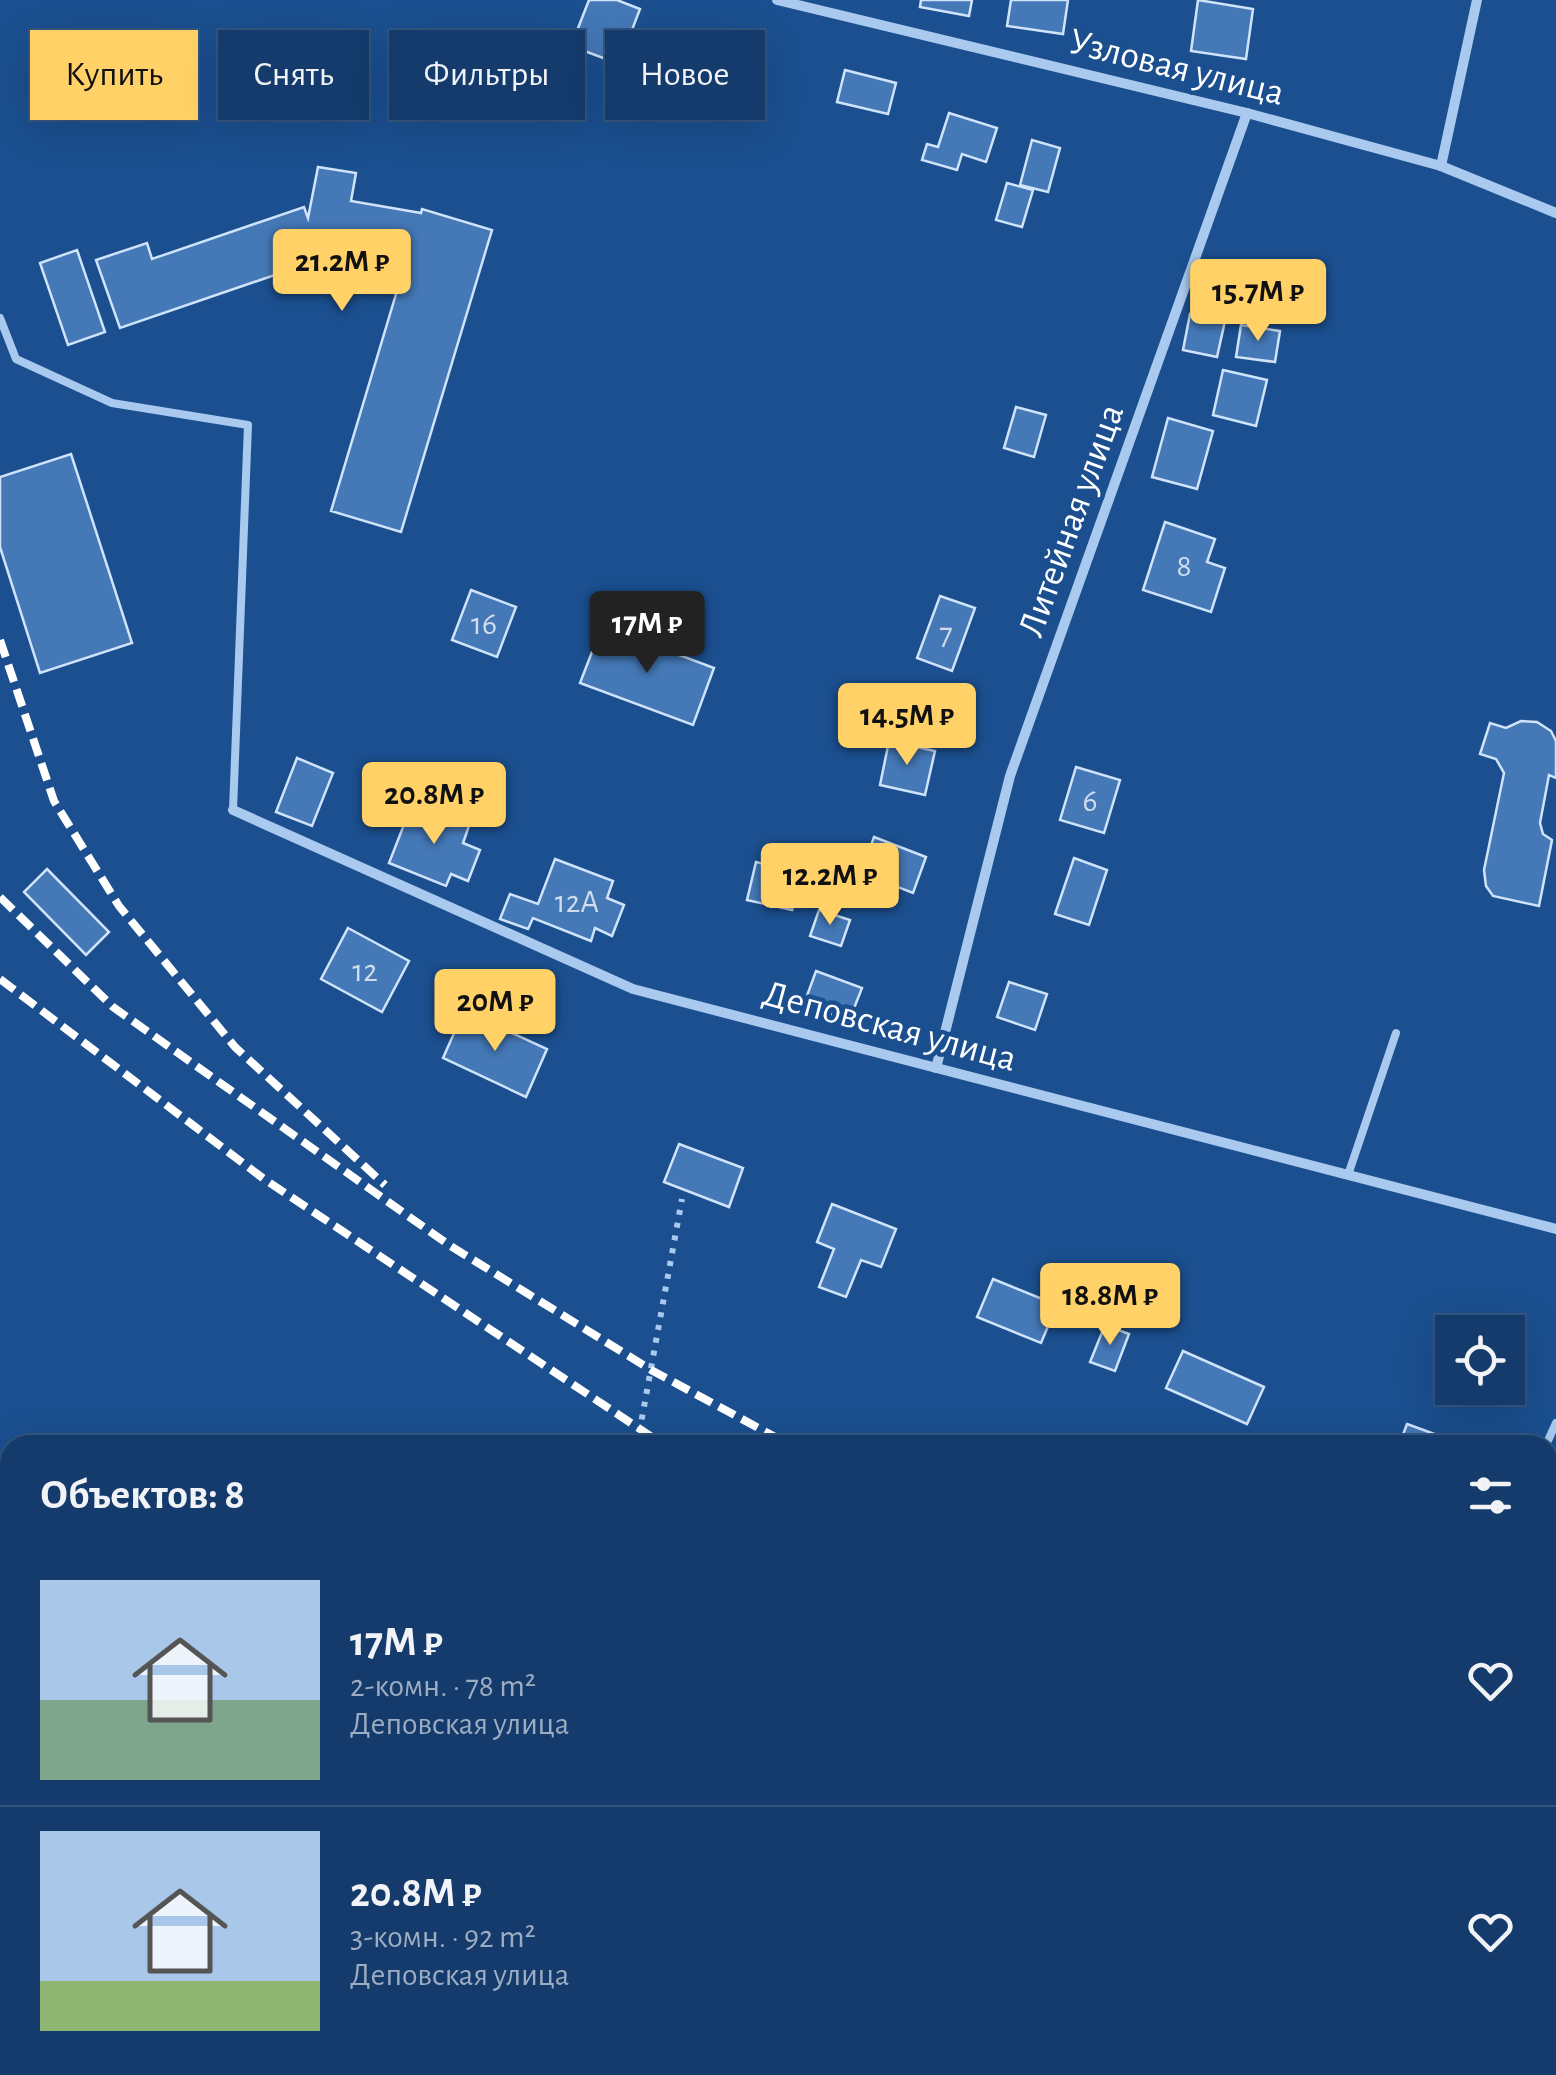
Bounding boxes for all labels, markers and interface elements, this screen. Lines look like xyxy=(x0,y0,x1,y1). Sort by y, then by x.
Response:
street label: Узловая улица xyxy=(1065,23,1288,113)
chip: Купить xyxy=(30,30,198,120)
chip: Снять xyxy=(218,30,369,120)
chip: Фильтры xyxy=(389,30,585,120)
chip: Новое xyxy=(605,30,765,120)
pin: 21.2M ₽ xyxy=(250,229,434,314)
text: 21.2M ₽ xyxy=(295,245,389,277)
pin: 15.7M ₽ xyxy=(1166,259,1350,344)
text: 15.7M ₽ xyxy=(1212,275,1304,307)
street label: Литейная улица xyxy=(1012,399,1131,642)
house number: 8 xyxy=(1176,550,1192,582)
pin: 17M ₽ xyxy=(577,591,717,676)
text: 17M ₽ xyxy=(612,607,682,639)
house number: 16 xyxy=(471,608,497,640)
house number: 7 xyxy=(939,618,953,650)
pin: 14.5M ₽ xyxy=(815,683,999,768)
text: 14.5M ₽ xyxy=(860,699,954,731)
pin: 20.8M ₽ xyxy=(342,762,526,847)
text: 20.8M ₽ xyxy=(384,778,484,810)
house number: 6 xyxy=(1082,785,1098,817)
pin: 12.2M ₽ xyxy=(738,843,922,928)
text: 12.2M ₽ xyxy=(783,859,877,891)
house number: 12А xyxy=(555,886,599,918)
house number: 12 xyxy=(352,955,378,987)
pin: 20M ₽ xyxy=(425,969,565,1054)
street label: Деповская улица xyxy=(759,975,1020,1079)
text: 20M ₽ xyxy=(456,985,534,1017)
pin: 18.8M ₽ xyxy=(1018,1263,1202,1348)
text: 18.8M ₽ xyxy=(1062,1279,1158,1311)
map controls xyxy=(1435,1315,1525,1405)
button: locate xyxy=(1435,1315,1525,1405)
icon: filters xyxy=(1463,1468,1518,1523)
text: Объектов: 8 xyxy=(40,1474,245,1516)
icon: home xyxy=(120,1620,240,1740)
text: 17M ₽ xyxy=(350,1621,443,1663)
icon: heart xyxy=(1463,1653,1518,1708)
text: 2-комн. · 78 m² xyxy=(350,1670,536,1702)
text: Деповская улица xyxy=(350,1708,570,1740)
icon: home xyxy=(120,1871,240,1991)
text: 20.8M ₽ xyxy=(350,1872,481,1914)
icon: heart xyxy=(1463,1904,1518,1959)
text: 3-комн. · 92 m² xyxy=(350,1921,536,1953)
text: Деповская улица xyxy=(350,1959,570,1991)

